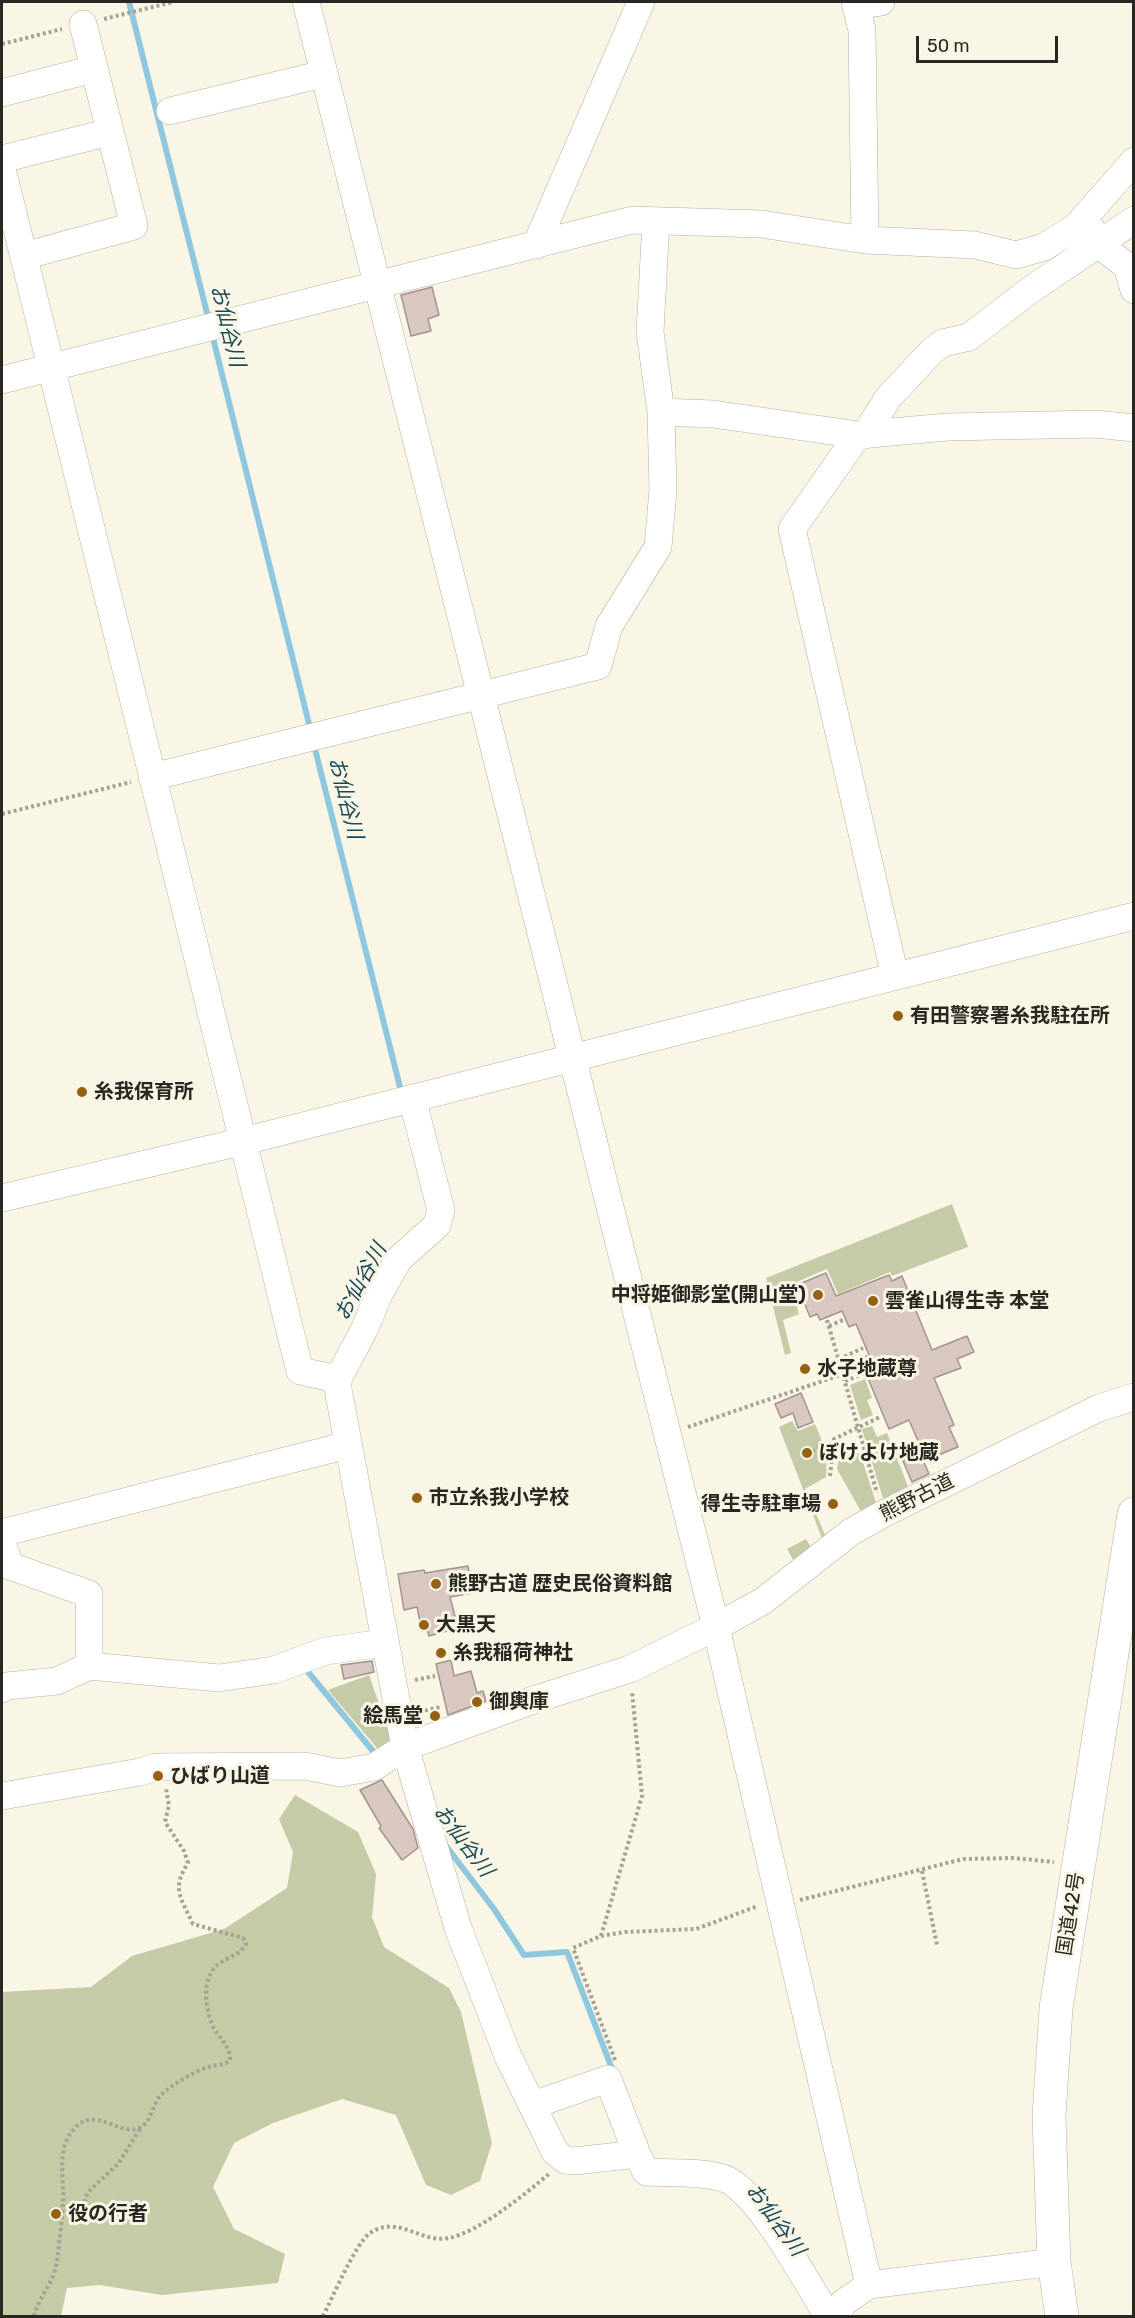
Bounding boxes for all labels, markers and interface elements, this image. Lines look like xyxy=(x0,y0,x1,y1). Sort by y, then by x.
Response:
scale bar xyxy=(919,24,1062,62)
text: 50 m xyxy=(927,35,970,57)
water label: お仙谷川 xyxy=(205,282,249,370)
water label: お仙谷川 xyxy=(323,754,367,842)
place label: 有田警察署糸我駐在所 xyxy=(910,1004,1110,1028)
marker: 有田警察署糸我駐在所 xyxy=(891,1009,905,1023)
place label: 糸我保育所 xyxy=(94,1080,194,1104)
marker: 糸我保育所 xyxy=(75,1085,89,1099)
water label: お仙谷川 xyxy=(330,1239,392,1325)
place label: 中将姫御影堂(開山堂) xyxy=(611,1283,806,1307)
marker: 中将姫御影堂(開山堂) xyxy=(811,1288,825,1302)
place label: 雲雀山得生寺 本堂 xyxy=(885,1289,1049,1313)
marker: 雲雀山得生寺 本堂 xyxy=(866,1294,880,1308)
place label: 水子地蔵尊 xyxy=(817,1357,917,1381)
marker: 水子地蔵尊 xyxy=(798,1362,812,1376)
place label: ぼけよけ地蔵 xyxy=(819,1441,939,1465)
marker: ぼけよけ地蔵 xyxy=(800,1446,814,1460)
street label: 熊野古道 xyxy=(876,1469,958,1527)
place label: 市立糸我小学校 xyxy=(429,1486,569,1510)
marker: 市立糸我小学校 xyxy=(410,1491,424,1505)
place label: 得生寺駐車場 xyxy=(701,1492,821,1516)
marker: 得生寺駐車場 xyxy=(826,1497,840,1511)
place label: 熊野古道 歴史民俗資料館 xyxy=(448,1572,672,1596)
marker: 熊野古道 歴史民俗資料館 xyxy=(429,1577,443,1591)
place label: 大黒天 xyxy=(436,1613,496,1637)
marker: 大黒天 xyxy=(417,1618,431,1632)
place label: 糸我稲荷神社 xyxy=(453,1641,573,1665)
marker: 糸我稲荷神社 xyxy=(434,1646,448,1660)
place label: 御輿庫 xyxy=(489,1690,549,1714)
marker: 御輿庫 xyxy=(470,1695,484,1709)
place label: 絵馬堂 xyxy=(363,1704,423,1728)
marker: 絵馬堂 xyxy=(428,1709,442,1723)
place label: ひばり山道 xyxy=(170,1764,270,1788)
marker: ひばり山道 xyxy=(151,1769,165,1783)
water label: お仙谷川 xyxy=(428,1800,498,1882)
street label: 国道42号 xyxy=(1053,1871,1089,1957)
water label: お仙谷川 xyxy=(740,2179,810,2261)
place label: 役の行者 xyxy=(68,2202,148,2226)
marker: 役の行者 xyxy=(49,2207,63,2221)

